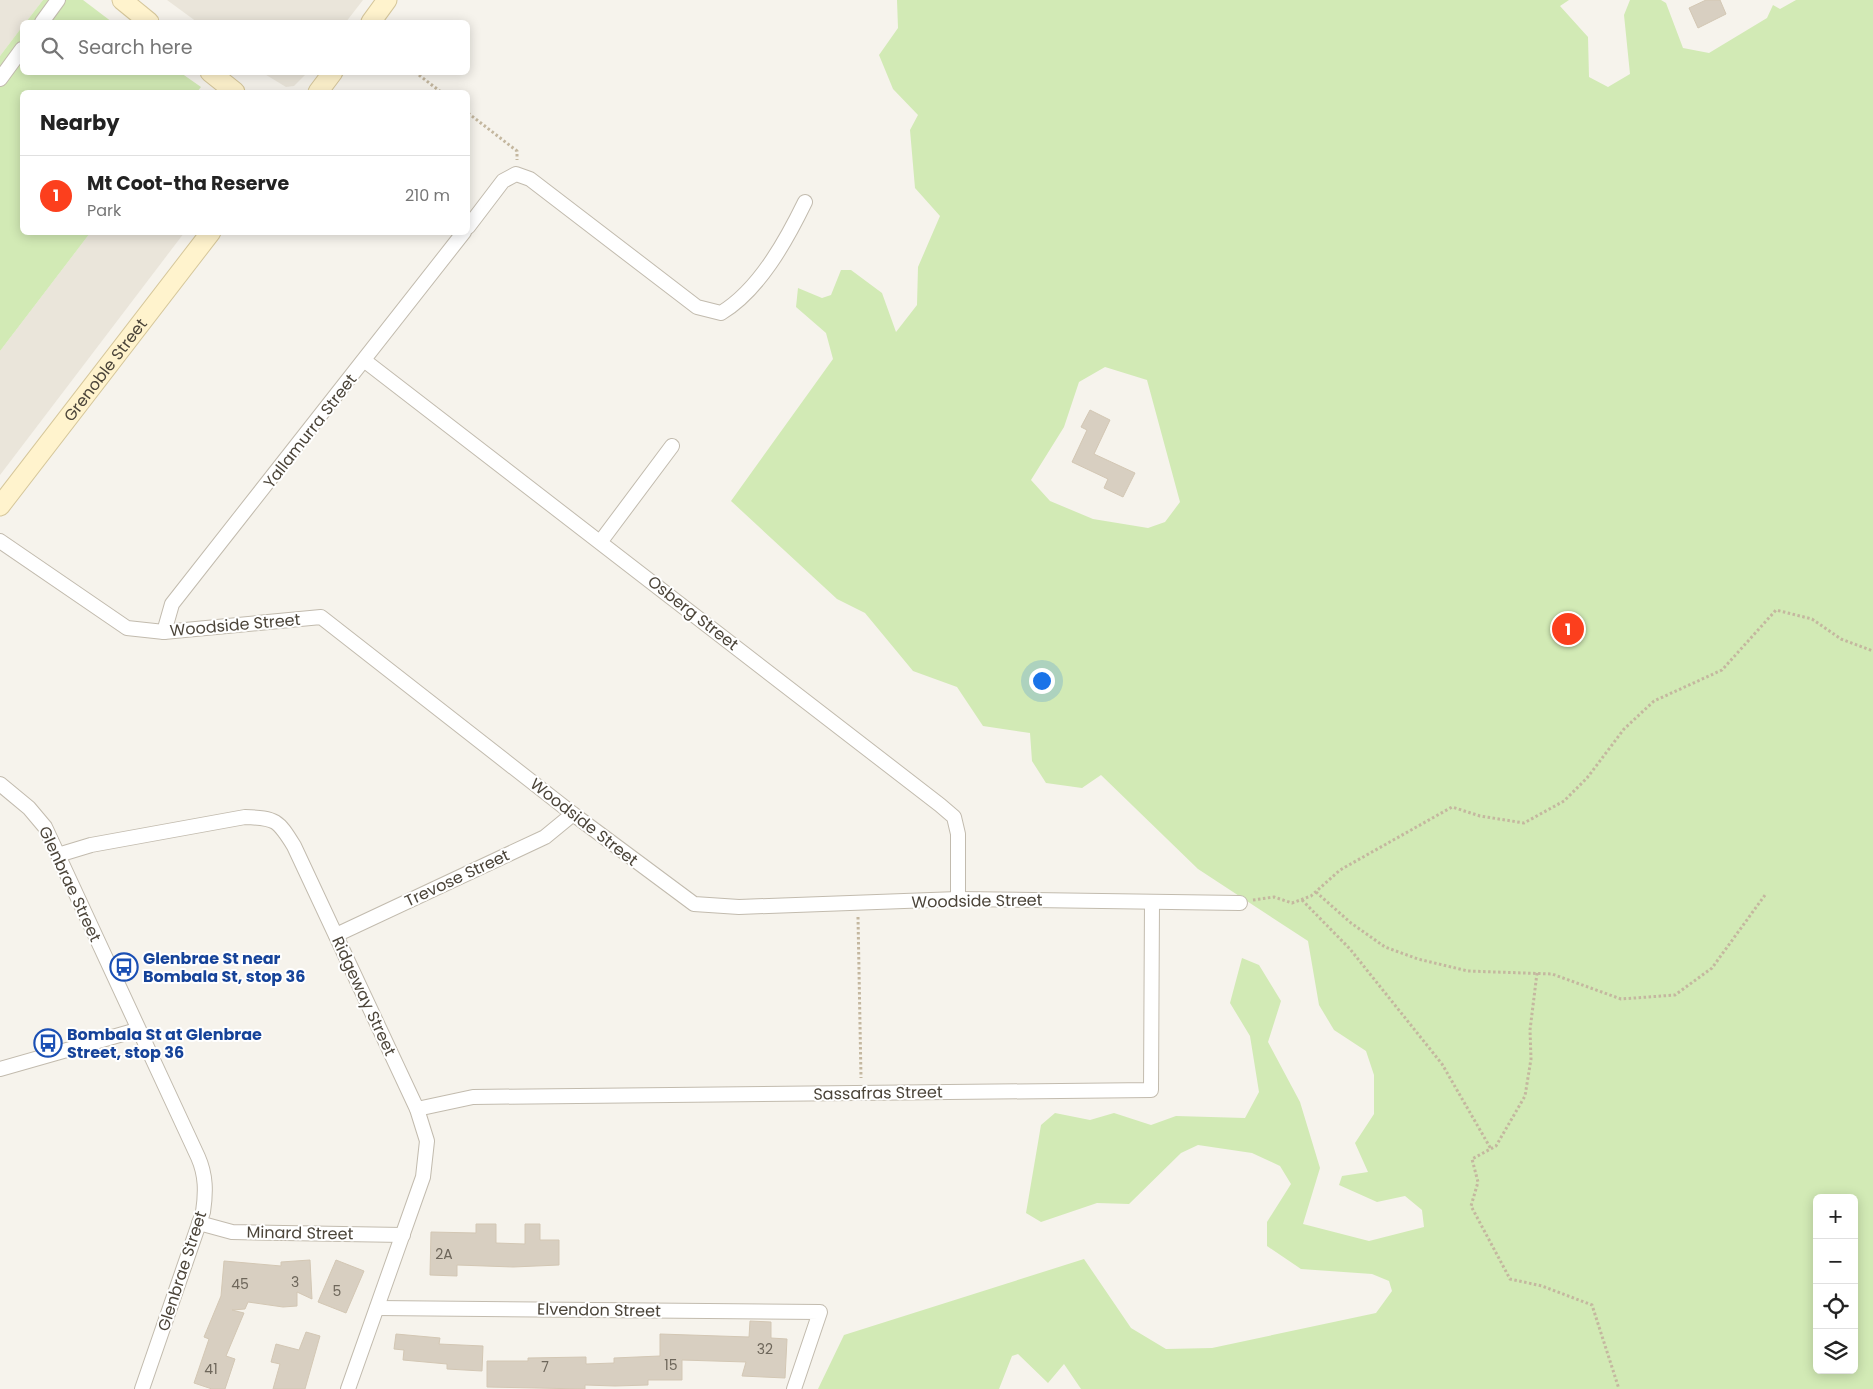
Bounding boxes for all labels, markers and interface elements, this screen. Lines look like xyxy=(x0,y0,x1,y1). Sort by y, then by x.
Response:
search box xyxy=(20,20,470,75)
icon: search xyxy=(38,34,66,62)
text: Search here xyxy=(78,34,192,61)
text: Nearby xyxy=(40,108,120,137)
text: Mt Coot-tha Reserve xyxy=(87,170,289,197)
text: 1 xyxy=(53,184,59,207)
text: 210 m xyxy=(405,184,450,207)
text: Park xyxy=(87,199,121,222)
street label: Grenoble Street xyxy=(58,313,152,426)
street label: Yallamurra Street xyxy=(258,369,362,493)
street label: Osberg Street xyxy=(643,570,743,656)
street label: Woodside Street xyxy=(169,608,301,642)
pin: 1 xyxy=(1552,610,1584,648)
your location xyxy=(1029,668,1055,694)
street label: Woodside Street xyxy=(525,773,643,872)
street label: Glenbrae Street xyxy=(33,822,107,946)
street label: Trevose Street xyxy=(401,844,513,912)
street label: Woodside Street xyxy=(911,888,1043,914)
street label: Ridgeway Street xyxy=(326,933,402,1060)
place label: Glenbrae St near Bombala St, stop 36 xyxy=(143,947,305,988)
bus stop icon: Glenbrae St near Bombala St, stop 36 xyxy=(109,952,139,982)
place label: Bombala St at Glenbrae Street, stop 36 xyxy=(67,1023,262,1064)
bus stop icon: Bombala St at Glenbrae Street, stop 36 xyxy=(33,1028,63,1058)
street label: Sassafras Street xyxy=(813,1080,943,1106)
map controls xyxy=(1813,1194,1858,1374)
button: + xyxy=(1813,1194,1858,1239)
street label: Glenbrae Street xyxy=(152,1208,212,1334)
street label: Minard Street xyxy=(246,1221,354,1245)
button: − xyxy=(1813,1239,1858,1284)
house number: 2A xyxy=(435,1244,453,1264)
house number: 3 xyxy=(291,1272,299,1292)
house number: 45 xyxy=(231,1274,249,1294)
house number: 5 xyxy=(333,1281,341,1301)
button: locate xyxy=(1813,1284,1858,1329)
street label: Elvendon Street xyxy=(537,1297,661,1323)
button: layers xyxy=(1813,1329,1858,1374)
house number: 32 xyxy=(757,1339,773,1359)
house number: 15 xyxy=(664,1355,678,1375)
house number: 7 xyxy=(541,1357,549,1377)
house number: 41 xyxy=(204,1359,218,1379)

